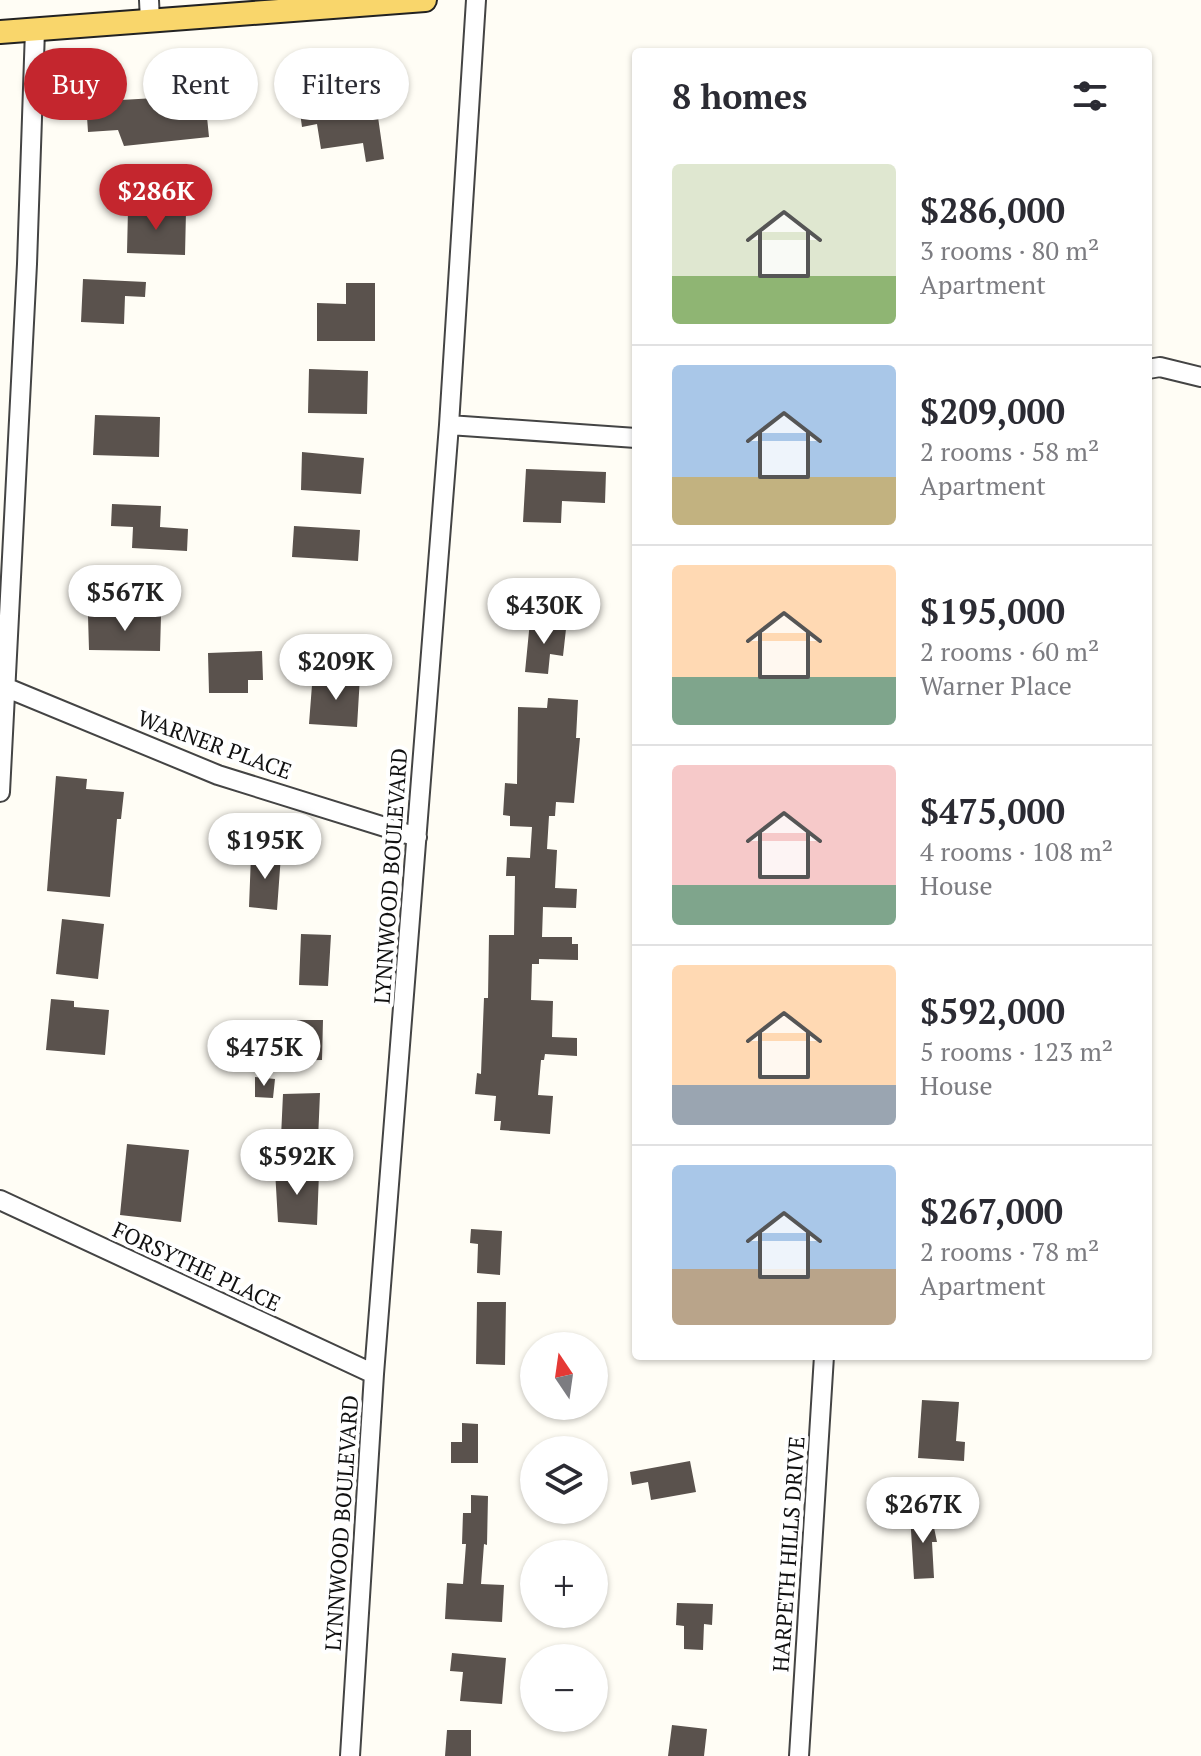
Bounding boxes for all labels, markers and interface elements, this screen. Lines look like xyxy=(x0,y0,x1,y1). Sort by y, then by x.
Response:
chip: Buy xyxy=(24,48,127,120)
chip: Rent xyxy=(143,48,258,120)
chip: Filters xyxy=(274,48,409,120)
text: 8 homes xyxy=(672,74,807,119)
icon: filters xyxy=(1068,74,1112,118)
pin: $286K xyxy=(100,164,212,232)
text: $286K xyxy=(117,173,195,207)
text: $286,000 xyxy=(920,188,1065,233)
icon: home xyxy=(736,196,832,292)
text: 3 rooms · 80 m² xyxy=(920,233,1099,267)
text: Apartment xyxy=(920,267,1046,301)
text: $209,000 xyxy=(920,389,1065,434)
icon: home xyxy=(736,397,832,493)
text: 2 rooms · 58 m² xyxy=(920,434,1099,468)
text: Apartment xyxy=(920,468,1046,502)
pin: $567K xyxy=(69,565,181,633)
text: $567K xyxy=(86,574,164,608)
pin: $430K xyxy=(488,578,600,646)
text: $430K xyxy=(505,587,583,621)
text: $195,000 xyxy=(920,589,1065,634)
icon: home xyxy=(736,597,832,693)
pin: $209K xyxy=(280,634,392,702)
text: 2 rooms · 60 m² xyxy=(920,634,1099,668)
text: $209K xyxy=(297,643,375,677)
text: Warner Place xyxy=(920,668,1072,702)
street label: WARNER PLACE xyxy=(134,703,296,785)
street label: LYNNWOOD BOULEVARD xyxy=(367,747,413,1005)
text: $475,000 xyxy=(920,789,1065,834)
icon: home xyxy=(736,797,832,893)
pin: $195K xyxy=(209,813,321,881)
text: $195K xyxy=(226,822,304,856)
text: 4 rooms · 108 m² xyxy=(920,834,1113,868)
text: House xyxy=(920,868,993,902)
text: $592,000 xyxy=(920,989,1065,1034)
icon: home xyxy=(736,997,832,1093)
pin: $475K xyxy=(208,1020,320,1088)
text: $475K xyxy=(225,1029,303,1063)
text: 5 rooms · 123 m² xyxy=(920,1034,1113,1068)
text: House xyxy=(920,1068,993,1102)
pin: $592K xyxy=(241,1129,353,1197)
text: $592K xyxy=(258,1138,336,1172)
text: $267,000 xyxy=(920,1189,1063,1234)
icon: home xyxy=(736,1197,832,1293)
street label: FORSYTHE PLACE xyxy=(108,1214,286,1318)
text: 2 rooms · 78 m² xyxy=(920,1234,1099,1268)
text: Apartment xyxy=(920,1268,1046,1302)
north arrow xyxy=(520,1332,608,1420)
map controls xyxy=(520,1332,608,1732)
street label: LYNNWOOD BOULEVARD xyxy=(318,1394,364,1652)
street label: HARPETH HILLS DRIVE xyxy=(765,1435,811,1673)
button: layers xyxy=(520,1436,608,1524)
pin: $267K xyxy=(867,1477,979,1545)
text: $267K xyxy=(884,1486,962,1520)
button: + xyxy=(520,1540,608,1628)
button: − xyxy=(520,1644,608,1732)

